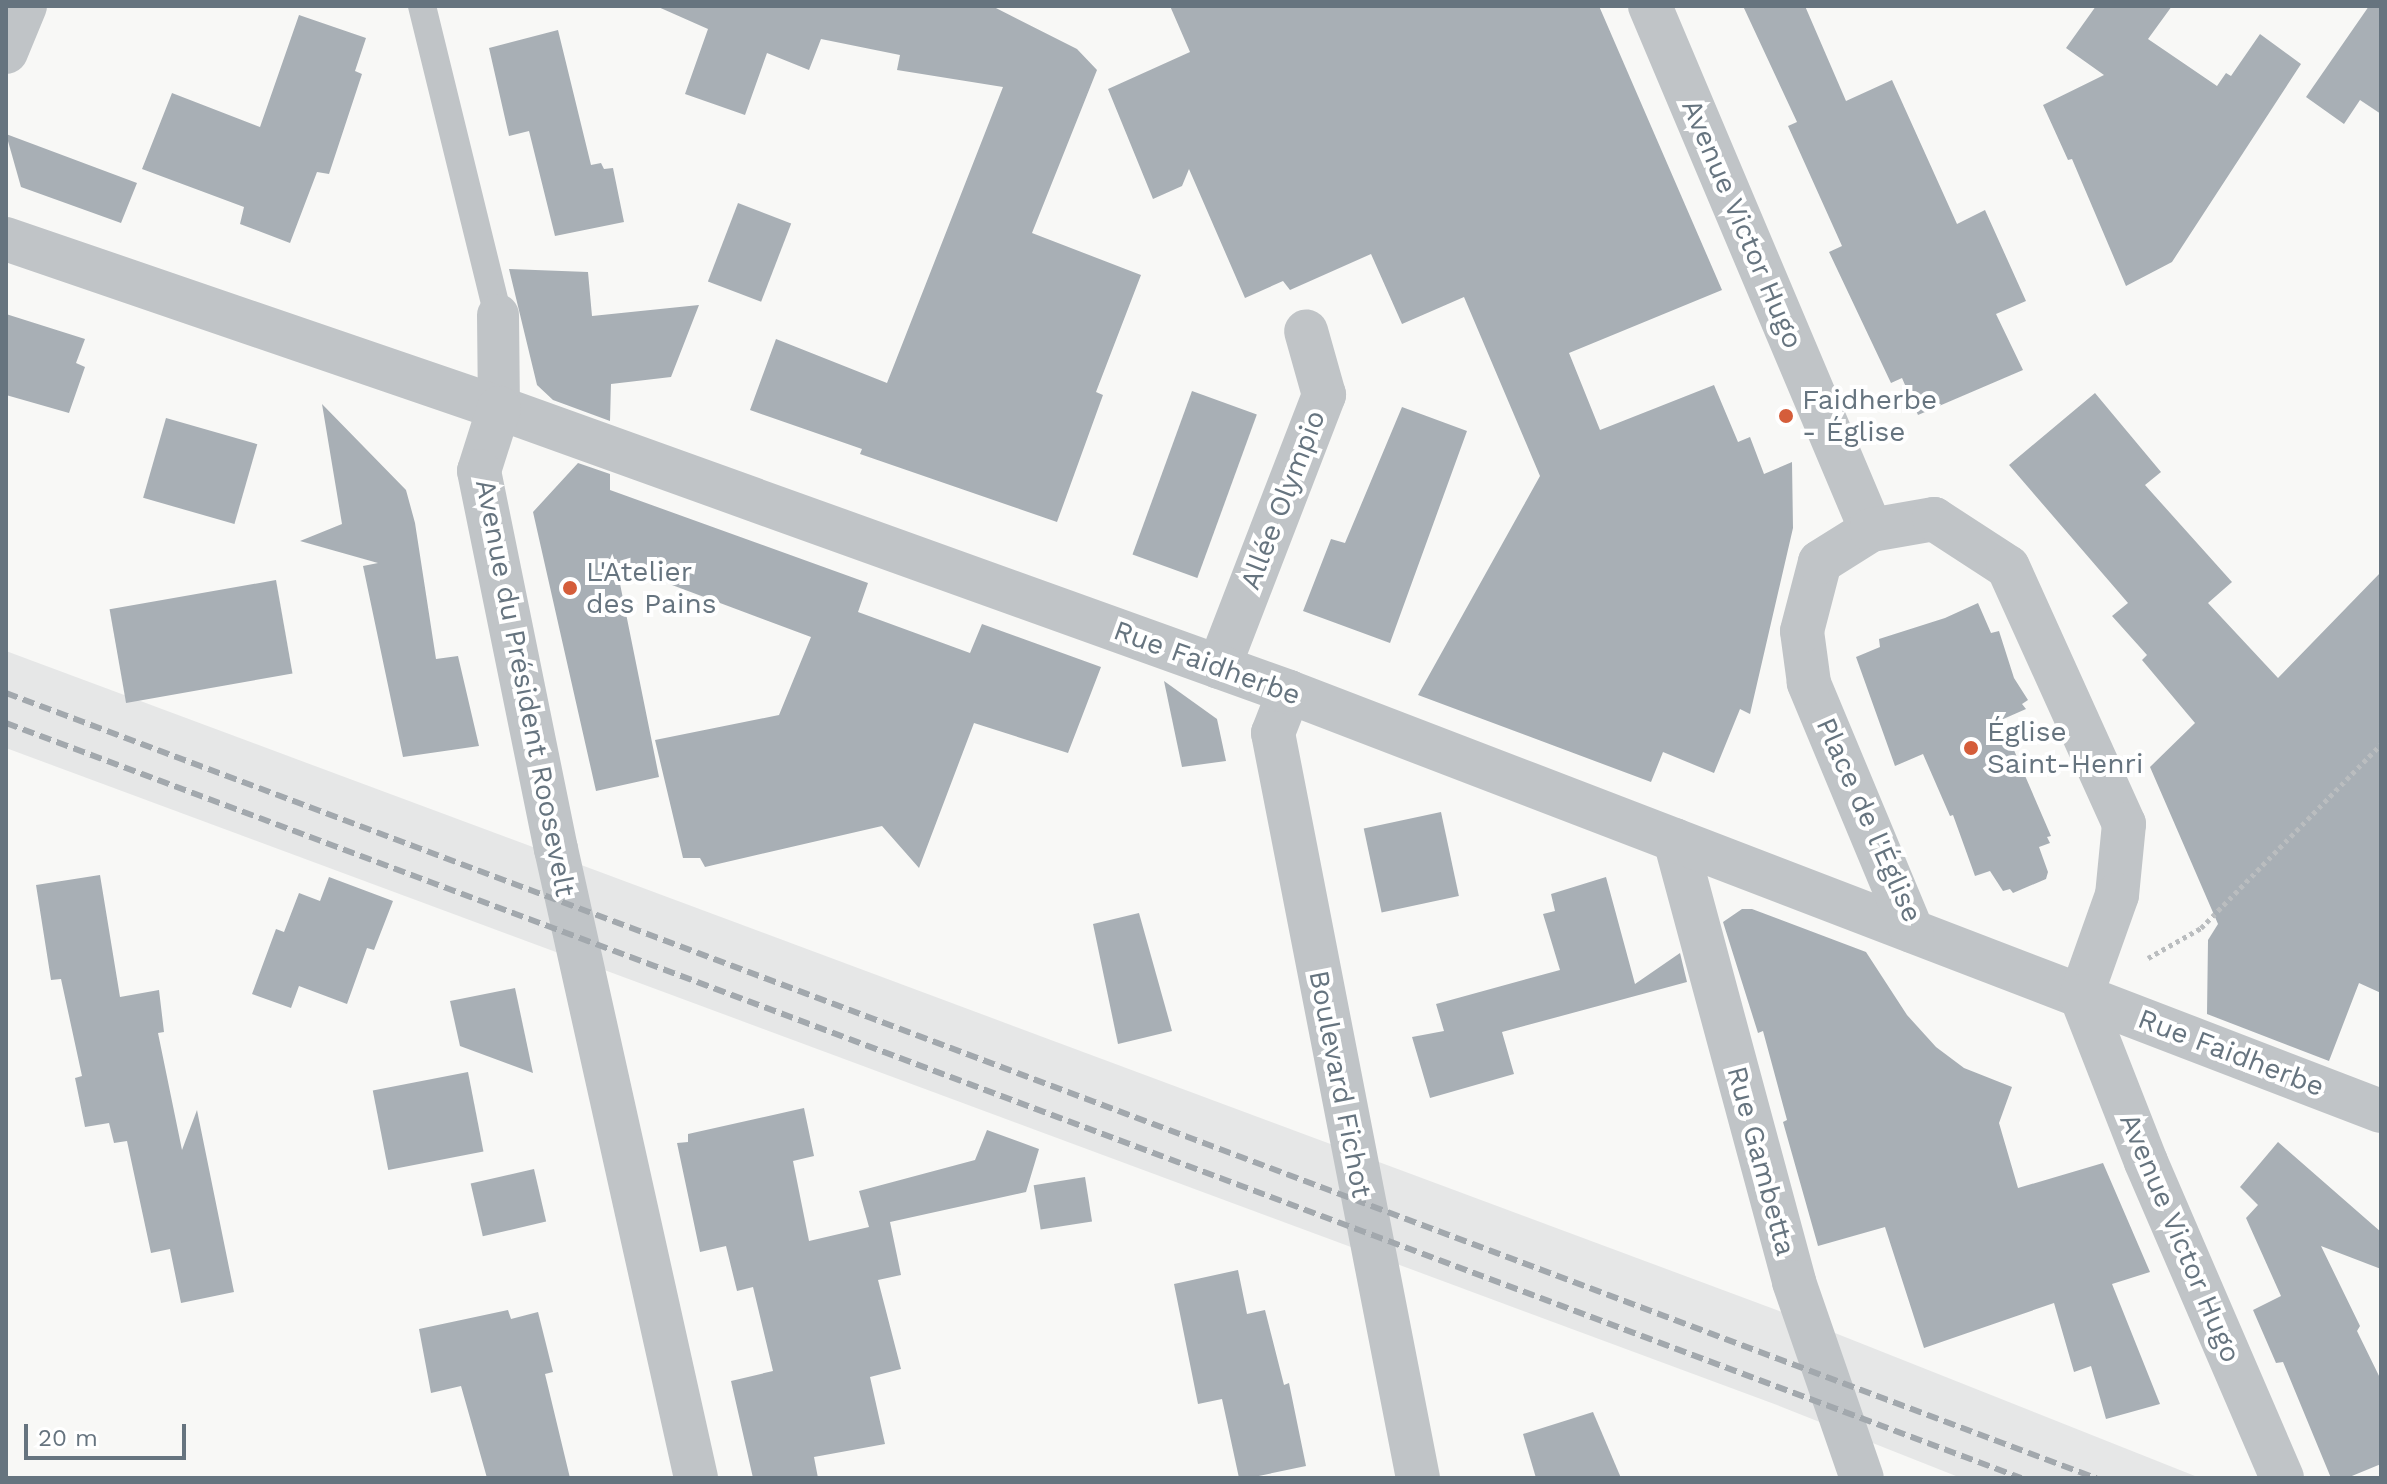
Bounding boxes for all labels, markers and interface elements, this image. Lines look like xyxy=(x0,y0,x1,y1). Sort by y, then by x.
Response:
street label: Avenue Victor Hugo xyxy=(1674,94,1810,354)
place label: Faidherbe - Église xyxy=(1802,383,1937,449)
street label: Allée Olympio xyxy=(1233,406,1333,594)
marker: Faidherbe - Église xyxy=(1777,407,1795,425)
street label: Avenue du Président Roosevelt xyxy=(468,477,582,899)
place label: L'Atelier des Pains xyxy=(586,555,716,621)
marker: L'Atelier des Pains xyxy=(561,579,579,597)
street label: Rue Faidherbe xyxy=(1109,614,1305,712)
street label: Place de l'Église xyxy=(1809,713,1929,927)
place label: Église Saint-Henri xyxy=(1987,715,2143,781)
marker: Église Saint-Henri xyxy=(1962,739,1980,757)
street label: Boulevard Fichot xyxy=(1302,968,1378,1200)
street label: Rue Faidherbe xyxy=(2133,1002,2329,1104)
street label: Rue Gambetta xyxy=(1720,1063,1802,1259)
street label: Avenue Victor Hugo xyxy=(2112,1108,2248,1368)
scale bar xyxy=(28,1408,190,1458)
text: 20 m xyxy=(38,1424,98,1452)

